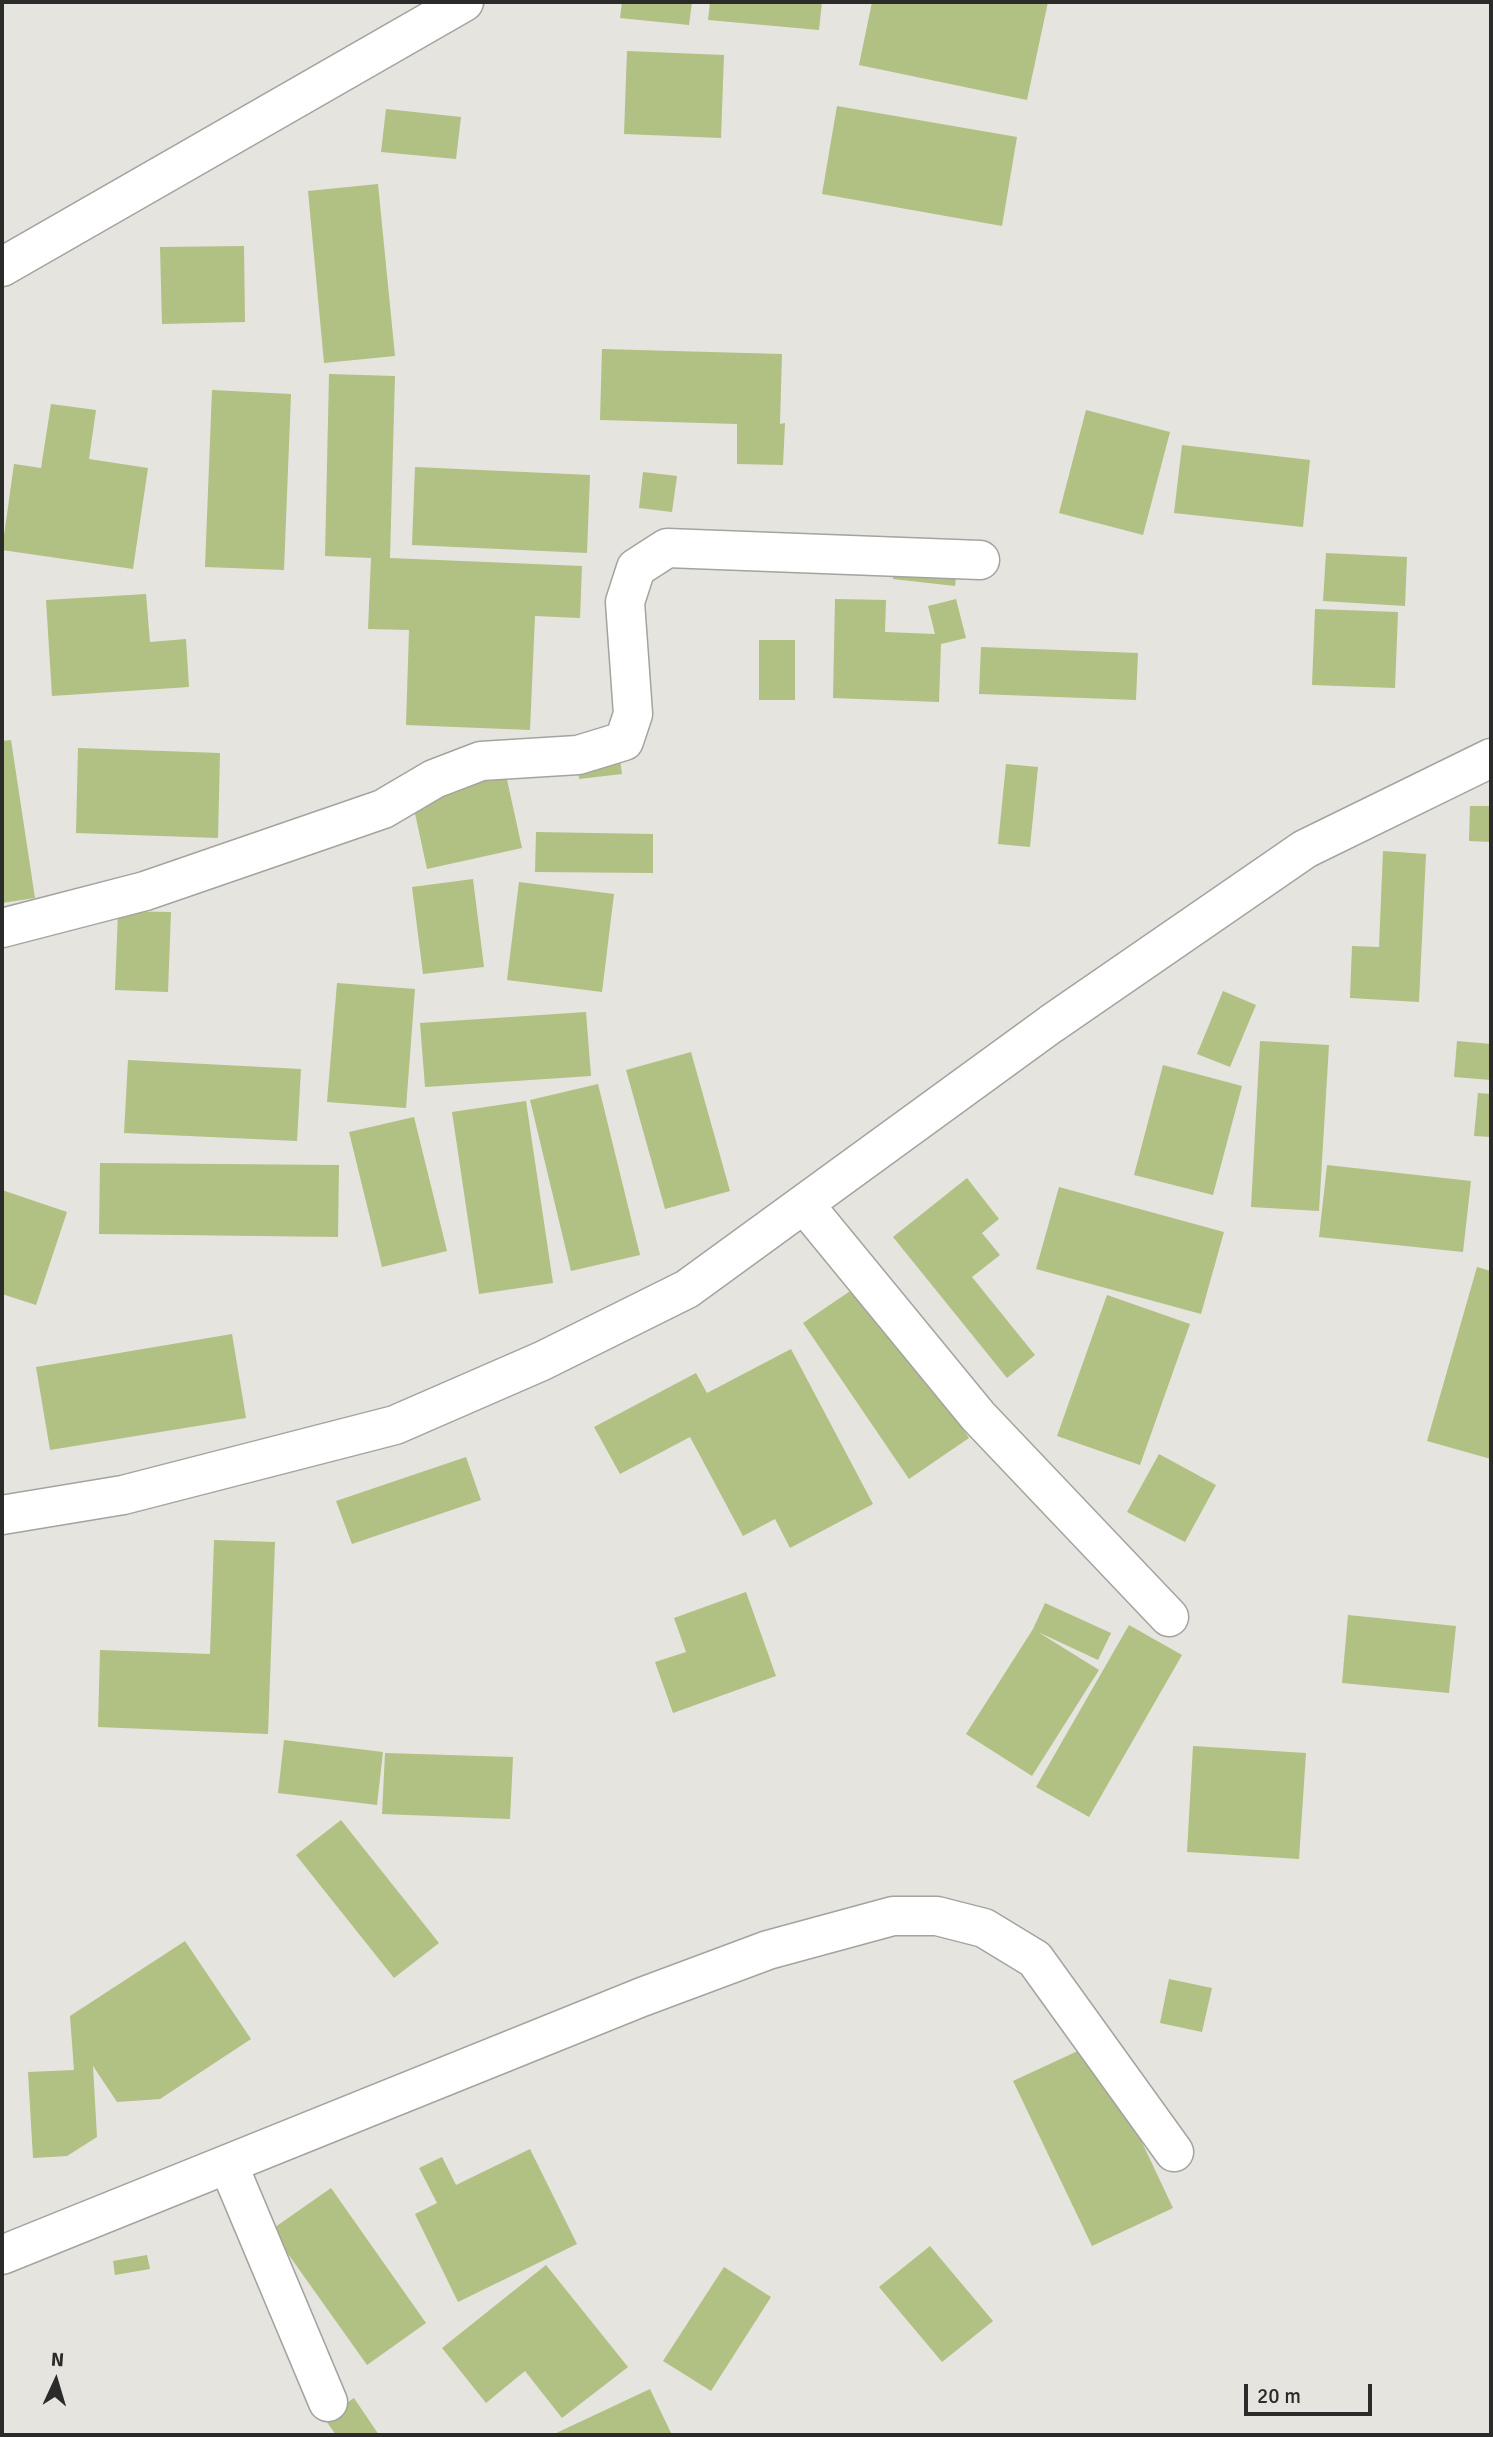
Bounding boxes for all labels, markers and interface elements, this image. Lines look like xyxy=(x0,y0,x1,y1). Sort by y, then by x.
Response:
north arrow xyxy=(21,2346,91,2416)
text: N xyxy=(50,2348,65,2372)
scale bar xyxy=(1248,2370,1376,2414)
text: 20 m xyxy=(1257,2383,1301,2409)

